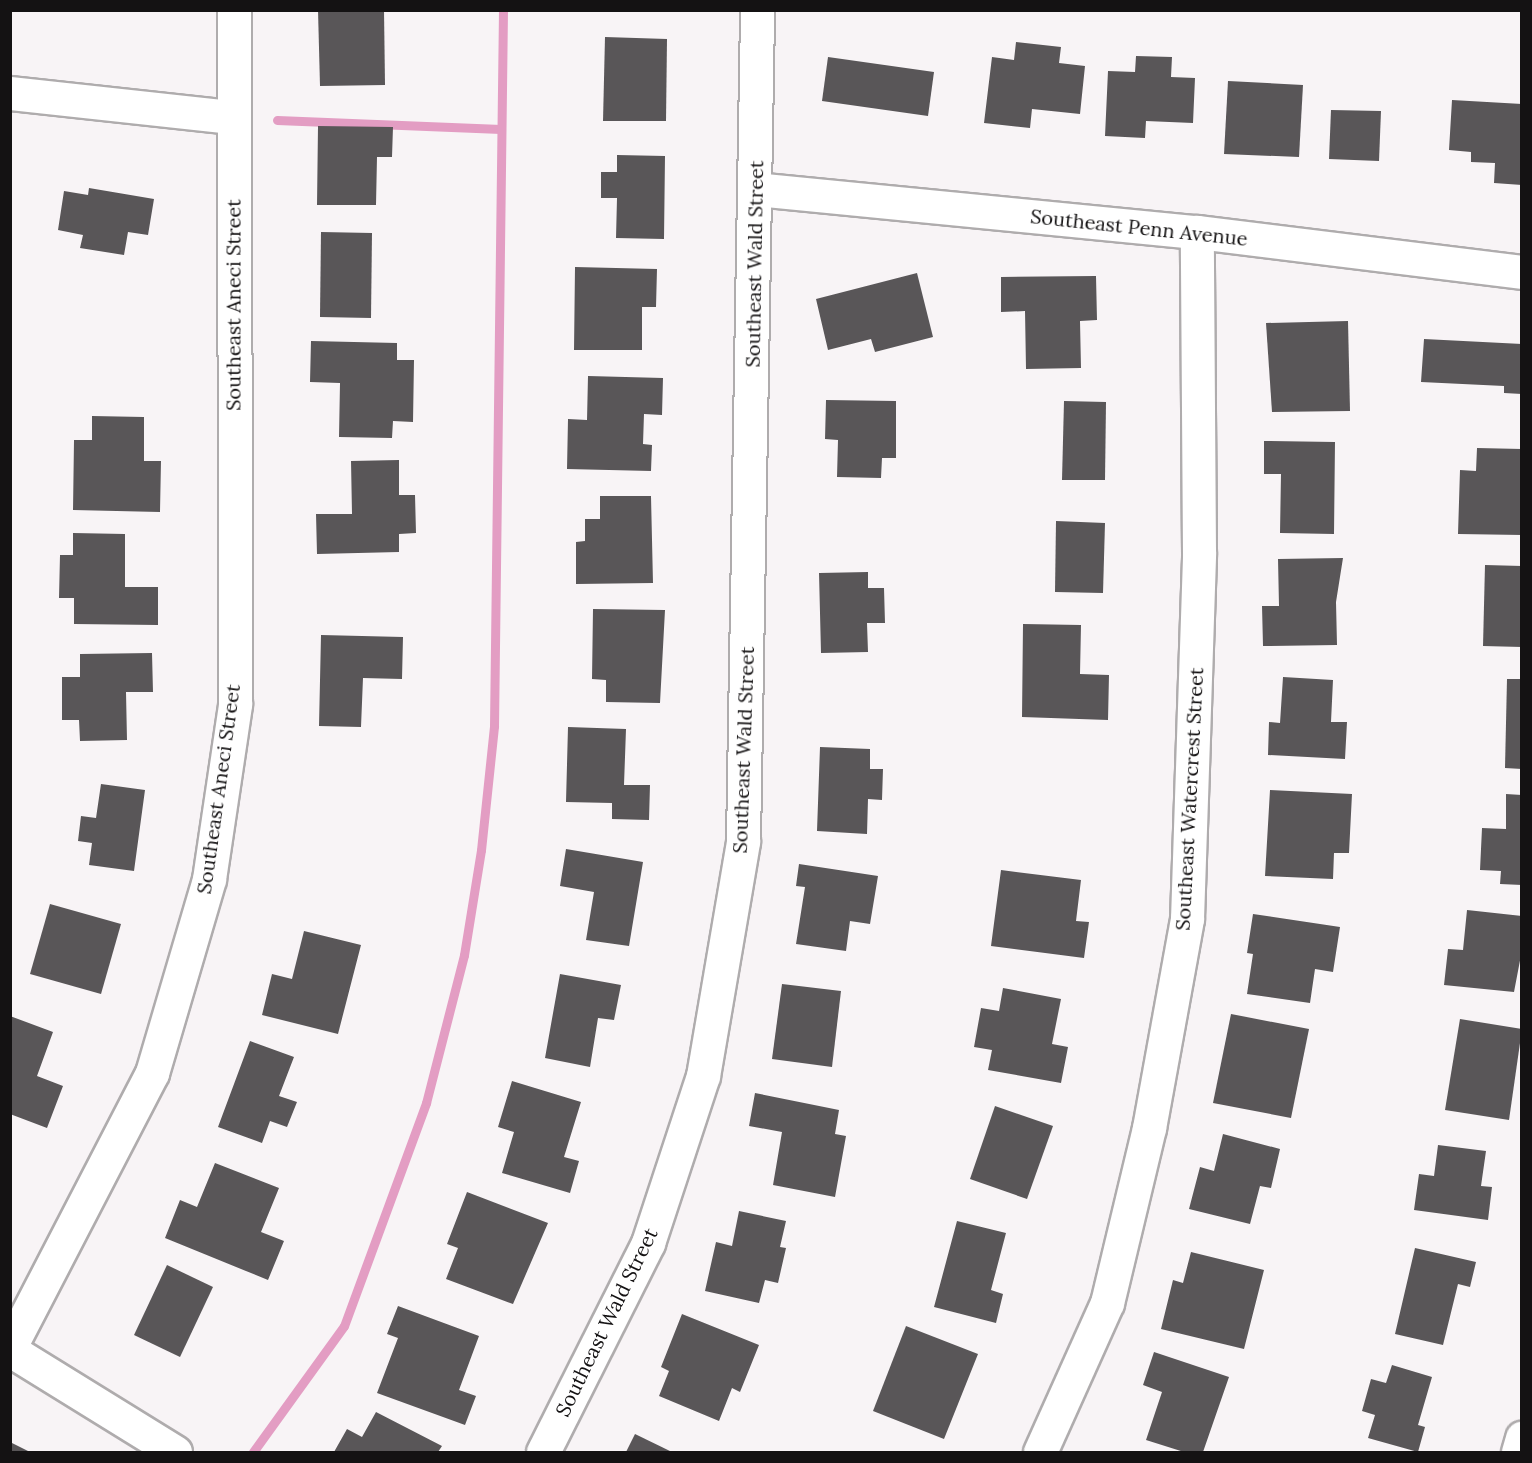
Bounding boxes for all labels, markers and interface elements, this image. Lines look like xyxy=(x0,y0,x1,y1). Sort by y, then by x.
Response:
street label: Southeast Wald Street xyxy=(740,160,768,368)
street label: Southeast Aneci Street xyxy=(221,199,245,411)
street label: Southeast Penn Avenue xyxy=(1029,204,1249,250)
street label: Southeast Wald Street xyxy=(727,646,759,854)
street label: Southeast Watercrest Street xyxy=(1170,667,1208,931)
street label: Southeast Aneci Street xyxy=(191,683,245,895)
street label: Southeast Wald Street xyxy=(550,1224,662,1420)

